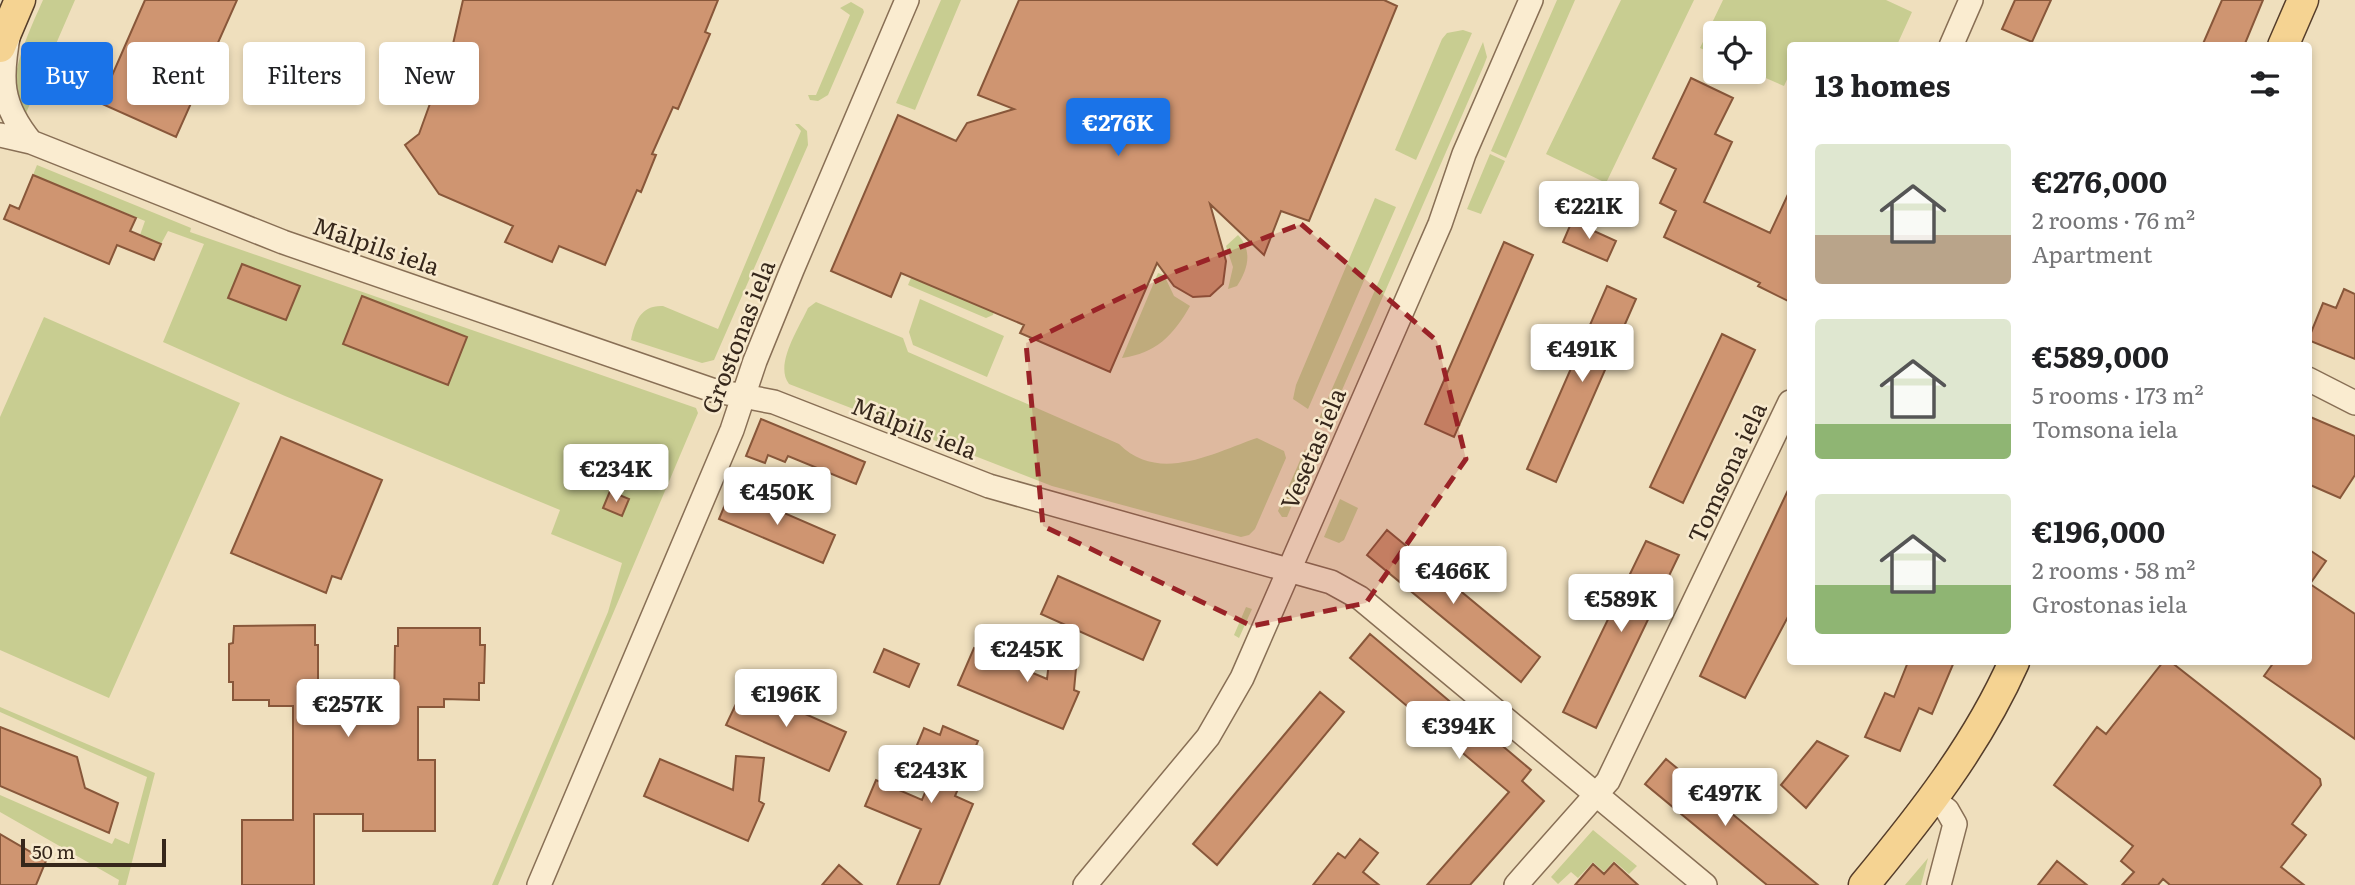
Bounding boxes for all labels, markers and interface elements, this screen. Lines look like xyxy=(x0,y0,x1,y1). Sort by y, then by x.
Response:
map controls xyxy=(1703,21,1766,84)
button: locate xyxy=(1703,21,1766,84)
chip: Buy xyxy=(21,42,113,105)
chip: Rent xyxy=(127,42,229,105)
chip: Filters xyxy=(243,42,365,105)
chip: New xyxy=(379,42,479,105)
text: 13 homes xyxy=(1815,62,1951,106)
icon: filters xyxy=(2246,65,2284,103)
pin: €276K xyxy=(1069,99,1167,158)
text: €276K xyxy=(1082,104,1154,138)
text: €276,000 xyxy=(2032,158,2167,202)
icon: home xyxy=(1871,172,1955,256)
pin: €221K xyxy=(1540,182,1638,241)
text: €221K xyxy=(1555,187,1623,221)
text: 2 rooms · 76 m² xyxy=(2032,202,2195,236)
street label: Mālpils iela xyxy=(309,207,445,283)
text: Apartment xyxy=(2032,236,2152,270)
street label: Grostonas iela xyxy=(691,254,782,418)
pin: €491K xyxy=(1533,324,1631,384)
text: €491K xyxy=(1547,330,1617,364)
text: €589,000 xyxy=(2032,333,2169,377)
icon: home xyxy=(1871,347,1955,431)
text: 5 rooms · 173 m² xyxy=(2032,377,2204,411)
street label: Vesetas iela xyxy=(1270,382,1353,514)
street label: Mālpils iela xyxy=(847,387,983,467)
street label: Tomsona iela xyxy=(1678,395,1774,548)
text: Tomsona iela xyxy=(2032,411,2178,445)
pin: €234K xyxy=(567,444,665,504)
text: €234K xyxy=(579,450,653,484)
pin: €450K xyxy=(728,468,826,527)
text: €450K xyxy=(740,473,814,507)
text: €196,000 xyxy=(2032,508,2165,552)
icon: home xyxy=(1871,522,1955,606)
pin: €466K xyxy=(1404,546,1502,606)
text: €466K xyxy=(1416,552,1490,586)
text: 2 rooms · 58 m² xyxy=(2032,552,2195,586)
pin: €589K xyxy=(1572,574,1670,634)
text: €589K xyxy=(1584,580,1658,614)
text: Grostonas iela xyxy=(2032,586,2187,620)
pin: €245K xyxy=(978,624,1076,684)
text: €245K xyxy=(991,630,1063,664)
pin: €196K xyxy=(737,670,835,729)
text: €196K xyxy=(751,675,821,709)
pin: €257K xyxy=(299,680,397,739)
text: €257K xyxy=(313,685,383,719)
pin: €394K xyxy=(1410,702,1508,761)
text: €394K xyxy=(1422,707,1496,741)
pin: €243K xyxy=(882,746,980,805)
text: €243K xyxy=(894,751,968,785)
pin: €497K xyxy=(1676,768,1774,828)
text: €497K xyxy=(1688,774,1762,808)
scale bar xyxy=(21,836,166,868)
text: 50 m xyxy=(32,837,75,865)

